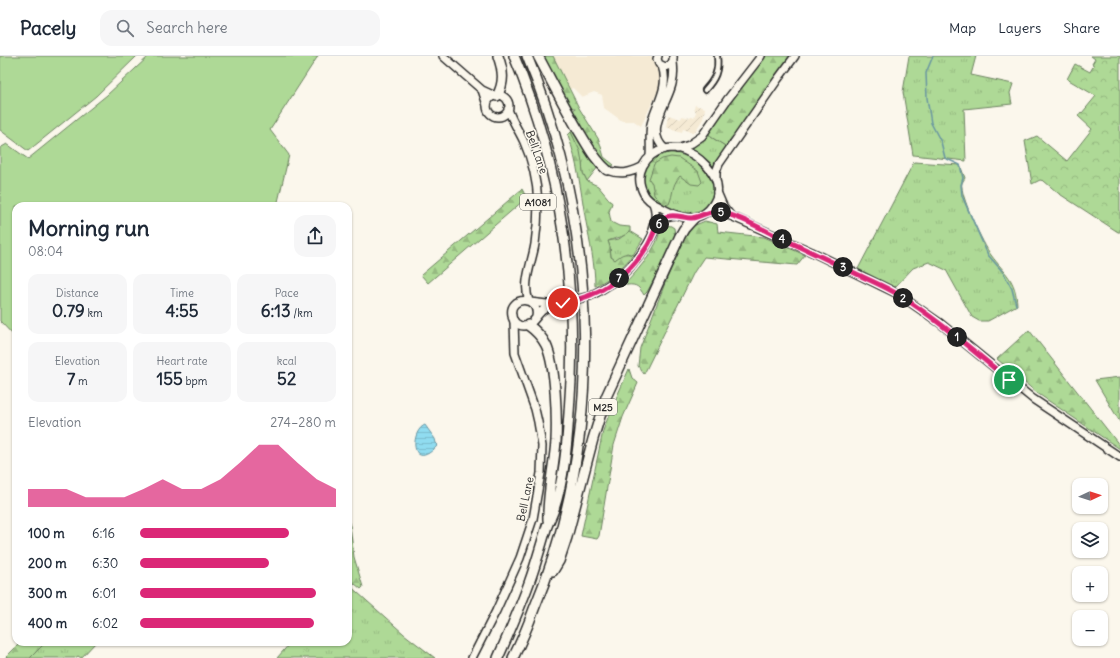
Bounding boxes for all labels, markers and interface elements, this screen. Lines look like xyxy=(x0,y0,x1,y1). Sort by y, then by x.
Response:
search box xyxy=(100,10,380,46)
text: Pacely xyxy=(20,16,76,40)
icon: search xyxy=(114,17,136,39)
text: Search here xyxy=(146,18,228,37)
text: Map xyxy=(949,19,976,37)
text: Layers xyxy=(998,19,1041,37)
text: Share xyxy=(1063,19,1100,37)
street label: Bell Lane xyxy=(523,128,551,176)
road number: A1081 xyxy=(520,194,556,210)
pin: 5 xyxy=(711,202,731,222)
text: 5 xyxy=(718,205,724,219)
text: Morning run xyxy=(28,214,150,242)
pin: 6 xyxy=(649,214,669,234)
button: share xyxy=(294,215,336,257)
text: 6 xyxy=(656,217,662,231)
pin: 4 xyxy=(772,229,792,249)
text: 4 xyxy=(779,232,785,246)
text: 08:04 xyxy=(28,243,63,260)
pin: 3 xyxy=(833,257,853,277)
text: 3 xyxy=(840,260,846,274)
pin: 7 xyxy=(609,268,629,288)
text: 7 xyxy=(616,271,622,285)
text: Distance xyxy=(56,286,99,300)
text: Time xyxy=(170,286,194,300)
text: Pace xyxy=(275,286,299,300)
pin xyxy=(546,286,580,320)
pin: 2 xyxy=(893,288,913,308)
text: 2 xyxy=(900,291,906,305)
icon: check xyxy=(552,292,574,314)
text: 0.79 xyxy=(52,300,85,322)
text: 4:55 xyxy=(165,300,199,322)
text: 6:13 xyxy=(261,300,291,322)
text: km xyxy=(85,306,103,320)
text: /km xyxy=(291,306,313,320)
pin: 1 xyxy=(947,327,967,347)
text: 1 xyxy=(955,330,959,344)
text: Elevation xyxy=(55,354,100,368)
text: Heart rate xyxy=(156,354,208,368)
text: kcal xyxy=(277,354,297,368)
pin xyxy=(992,363,1026,397)
text: 7 xyxy=(67,368,75,390)
text: 155 xyxy=(157,368,183,390)
text: 52 xyxy=(277,368,296,390)
icon: arrive xyxy=(998,369,1020,391)
text: m xyxy=(75,374,88,388)
text: bpm xyxy=(183,374,207,388)
road number: M25 xyxy=(589,399,617,415)
text: Elevation xyxy=(28,414,81,431)
text: 274–280 m xyxy=(270,414,336,431)
street label: Bell Lane xyxy=(513,475,537,523)
north arrow xyxy=(1072,478,1108,514)
map controls xyxy=(1072,478,1108,646)
button: layers xyxy=(1072,522,1108,558)
text: 100 m xyxy=(28,525,65,542)
text: 6:16 xyxy=(92,525,115,542)
text: 200 m xyxy=(28,555,67,572)
text: 6:30 xyxy=(92,555,118,572)
button: + xyxy=(1072,566,1108,602)
text: 300 m xyxy=(28,585,67,602)
text: 6:01 xyxy=(92,585,116,602)
button: − xyxy=(1072,610,1108,646)
text: 400 m xyxy=(28,615,67,632)
text: 6:02 xyxy=(92,615,118,632)

